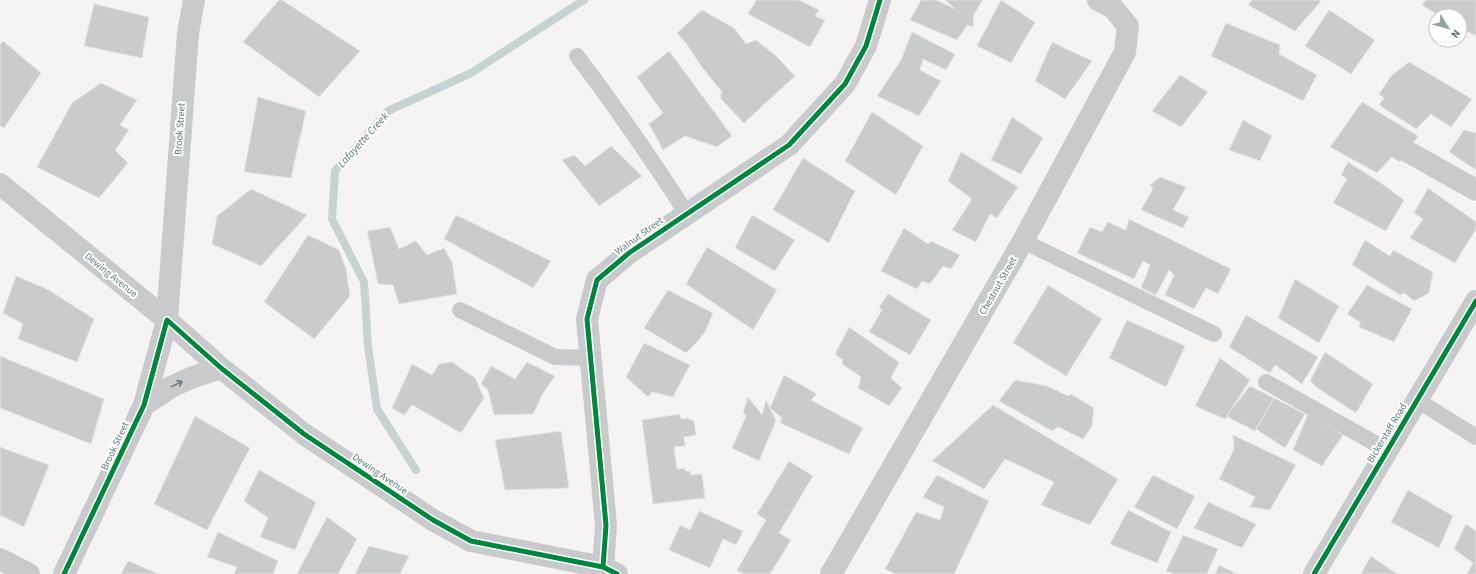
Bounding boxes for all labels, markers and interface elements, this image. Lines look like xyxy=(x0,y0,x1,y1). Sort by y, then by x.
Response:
north arrow xyxy=(1428,8,1468,48)
text: N xyxy=(1447,26,1464,41)
street label: Brook Street xyxy=(171,102,189,155)
water label: Lafayette Creek xyxy=(334,109,392,171)
street label: Walnut Street xyxy=(612,213,667,258)
street label: Dewing Avenue xyxy=(82,249,140,301)
street label: Chestnut Street xyxy=(976,254,1021,318)
one-way arrow xyxy=(171,380,183,387)
street label: Bickerstaff Road xyxy=(1364,400,1410,466)
street label: Brook Street xyxy=(98,419,133,473)
street label: Dewing Avenue xyxy=(349,450,411,498)

